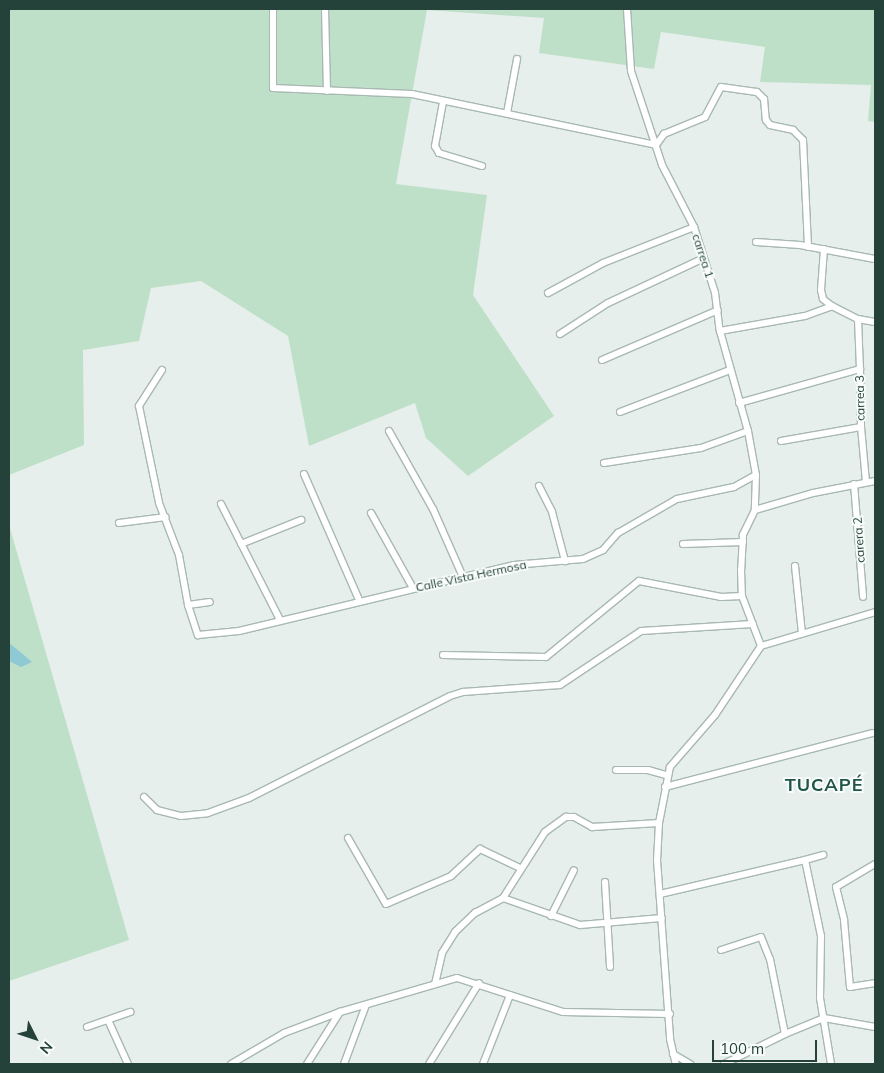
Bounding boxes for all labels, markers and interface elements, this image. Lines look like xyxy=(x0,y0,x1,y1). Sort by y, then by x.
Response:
street label: carrea 1 xyxy=(689,232,717,280)
street label: carrea 3 xyxy=(852,375,868,421)
street label: carera 2 xyxy=(850,517,868,563)
street label: Calle Vista Hermosa xyxy=(414,557,528,595)
district label: TUCAPÉ xyxy=(784,774,864,796)
north arrow xyxy=(10,1013,60,1063)
scale bar xyxy=(714,1030,819,1062)
text: N xyxy=(36,1038,57,1058)
text: 100 m xyxy=(720,1039,764,1058)

